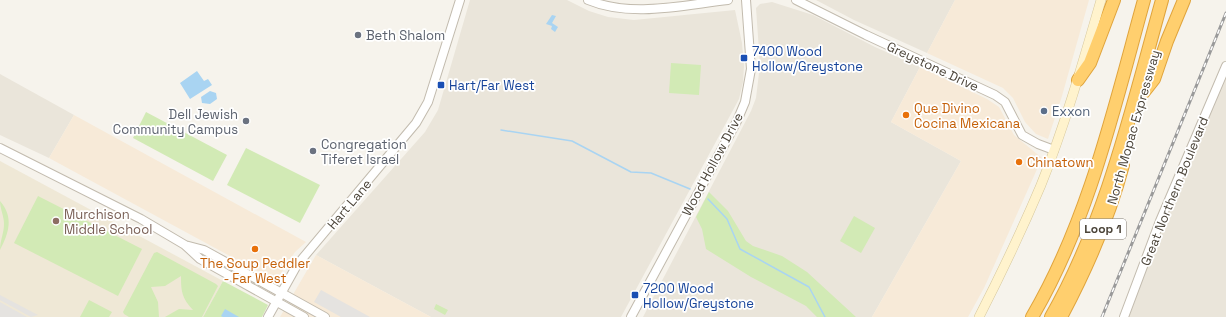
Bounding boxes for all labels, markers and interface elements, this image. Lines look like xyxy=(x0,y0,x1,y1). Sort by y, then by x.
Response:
place label: Beth Shalom xyxy=(366,27,445,44)
marker: Beth Shalom xyxy=(353,30,363,40)
street label: Greystone Drive xyxy=(884,38,981,95)
place label: 7400 Wood Hollow/Greystone xyxy=(752,43,863,75)
street label: North Mopac Expressway xyxy=(1103,48,1164,206)
marker: 7400 Wood Hollow/Greystone xyxy=(739,53,749,63)
place label: Hart/Far West xyxy=(449,77,535,94)
marker: Hart/Far West xyxy=(436,80,446,90)
place label: Que Divino Cocina Mexicana xyxy=(914,100,1021,132)
place label: Exxon xyxy=(1052,103,1090,120)
place label: Dell Jewish Community Campus xyxy=(113,106,238,138)
marker: Exxon xyxy=(1039,106,1049,116)
street label: Wood Hollow Drive xyxy=(678,110,747,219)
marker: Que Divino Cocina Mexicana xyxy=(901,110,911,120)
street label: Great Northern Boulevard xyxy=(1137,114,1212,268)
marker: Dell Jewish Community Campus xyxy=(241,116,251,126)
place label: Congregation Tiferet Israel xyxy=(321,136,407,168)
marker: Congregation Tiferet Israel xyxy=(308,146,318,156)
place label: Chinatown xyxy=(1027,154,1094,171)
marker: Chinatown xyxy=(1014,157,1024,167)
street label: Hart Lane xyxy=(323,176,375,233)
place label: Murchison Middle School xyxy=(64,206,152,238)
marker: Murchison Middle School xyxy=(51,216,61,226)
road number: Loop 1 xyxy=(1080,219,1126,239)
marker: The Soup Peddler - Far West xyxy=(250,244,260,254)
place label: The Soup Peddler - Far West xyxy=(200,255,310,287)
place label: 7200 Wood Hollow/Greystone xyxy=(643,280,754,312)
marker: 7200 Wood Hollow/Greystone xyxy=(630,290,640,300)

